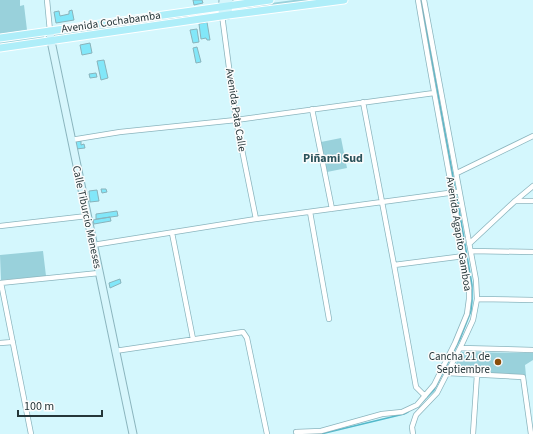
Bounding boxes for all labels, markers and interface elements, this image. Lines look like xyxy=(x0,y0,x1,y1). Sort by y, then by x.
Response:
street label: Avenida Cochabamba xyxy=(61,8,161,36)
street label: Avenida Pata Calle xyxy=(222,67,250,153)
district label: Piñami Sud xyxy=(303,150,363,167)
street label: Calle Tiburcio Meneses xyxy=(69,164,105,270)
street label: Avenida Agapito Gamboa xyxy=(443,176,475,292)
place label: Cancha 21 de Septiembre xyxy=(429,349,491,377)
marker: Cancha 21 de Septiembre xyxy=(493,357,503,367)
scale bar xyxy=(18,392,102,418)
text: 100 m xyxy=(24,398,54,415)

